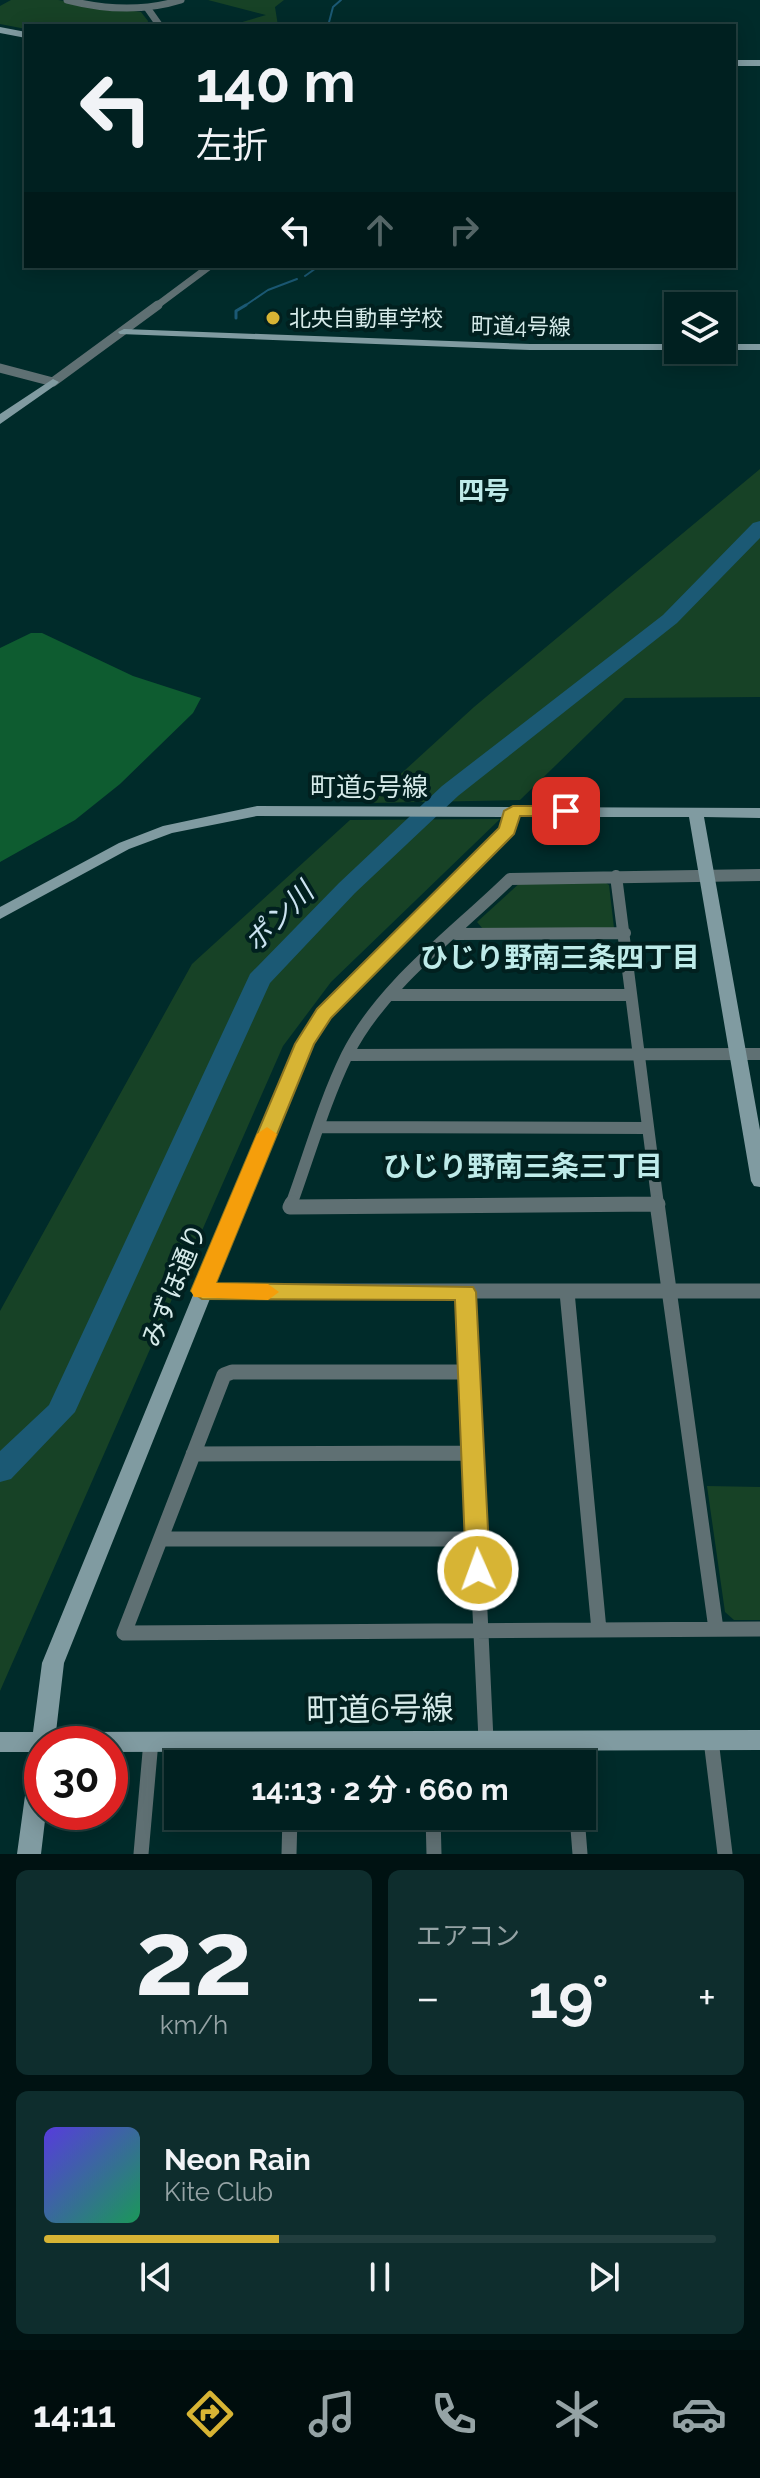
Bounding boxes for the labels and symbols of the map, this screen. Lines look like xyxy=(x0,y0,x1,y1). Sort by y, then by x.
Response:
place label: 北央自動車学校 xyxy=(289,305,443,331)
marker: 北央自動車学校 xyxy=(264,309,282,327)
street label: 町道4号線 xyxy=(471,312,571,340)
district label: 四号 xyxy=(458,476,510,506)
street label: 町道5号線 xyxy=(310,772,428,802)
pin xyxy=(532,777,600,845)
water label: ポン川 xyxy=(238,874,322,958)
district label: ひじり野南三条四丁目 xyxy=(420,941,700,974)
district label: ひじり野南三条三丁目 xyxy=(383,1150,663,1183)
street label: みずほ通り xyxy=(136,1219,212,1351)
position arrow xyxy=(436,1528,520,1612)
street label: 町道6号線 xyxy=(306,1689,454,1729)
speed limit sign: 30 xyxy=(24,1726,128,1830)

